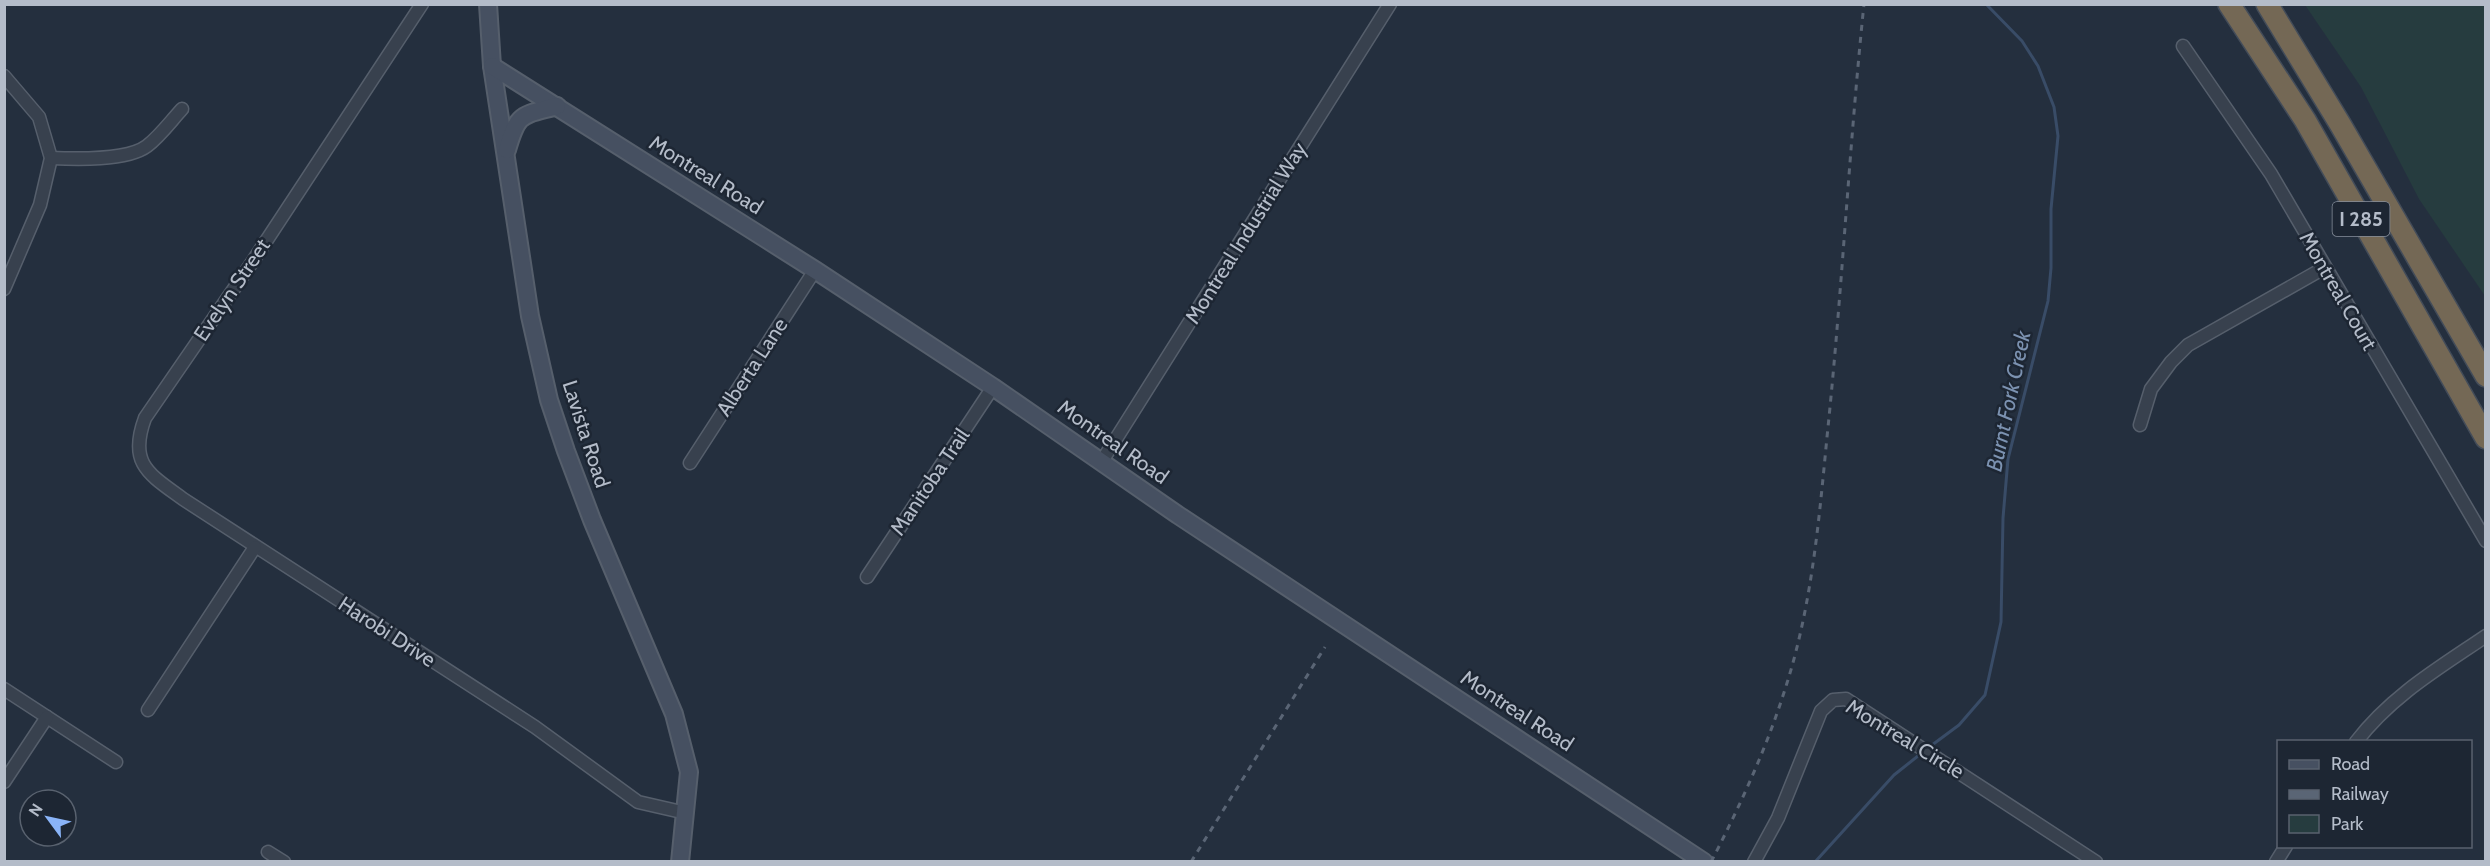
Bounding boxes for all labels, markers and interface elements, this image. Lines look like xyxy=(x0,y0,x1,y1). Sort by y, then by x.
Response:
street label: Montreal Road xyxy=(645,130,768,219)
street label: Montreal Industrial Way xyxy=(1180,137,1312,328)
road number: I 285 xyxy=(2332,202,2390,236)
street label: Montreal Court xyxy=(2294,227,2382,355)
street label: Evelyn Street xyxy=(188,234,275,346)
street label: Alberta Lane xyxy=(711,313,793,420)
water label: Burnt Fork Creek xyxy=(1980,328,2037,474)
street label: Lavista Road xyxy=(557,377,616,491)
street label: Montreal Road xyxy=(1053,394,1173,489)
street label: Manitoba Trail xyxy=(885,423,975,540)
street label: Harobi Drive xyxy=(334,591,441,672)
street label: Montreal Road xyxy=(1456,665,1578,756)
street label: Montreal Circle xyxy=(1842,693,1969,784)
legend xyxy=(2277,740,2472,848)
text: Road xyxy=(2331,753,2370,775)
text: Railway xyxy=(2331,783,2389,805)
north arrow xyxy=(18,788,78,848)
text: N xyxy=(25,800,47,820)
text: Park xyxy=(2331,813,2364,835)

